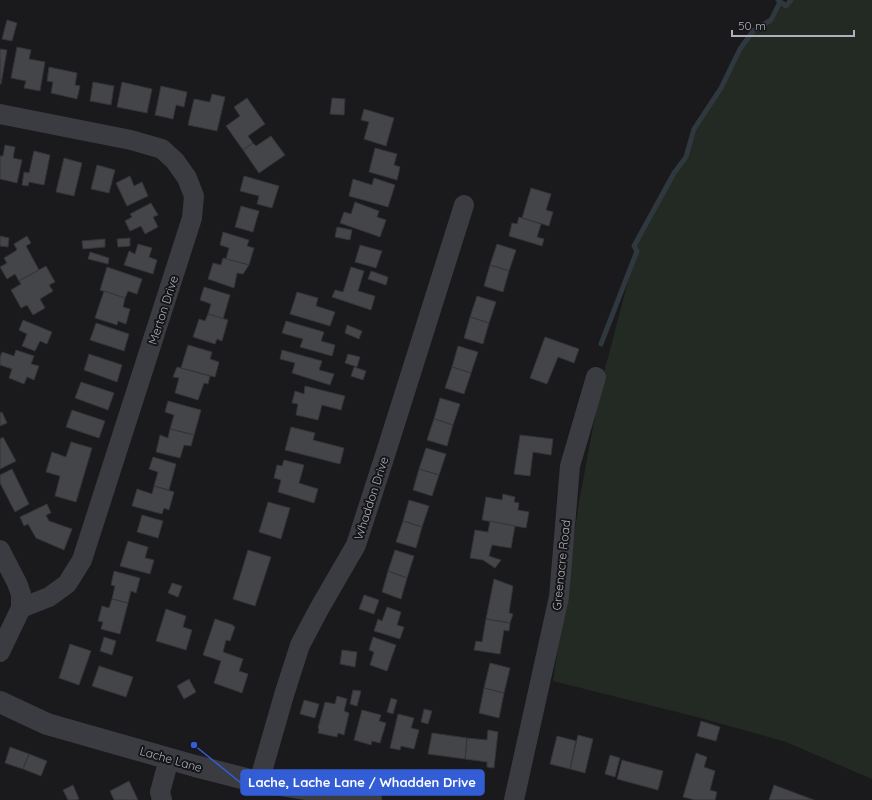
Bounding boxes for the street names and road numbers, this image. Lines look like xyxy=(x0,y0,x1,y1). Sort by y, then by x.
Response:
street label: Merton Drive xyxy=(145,273,181,346)
street label: Whaddon Drive xyxy=(350,454,392,541)
street label: Greenacre Road xyxy=(549,519,573,611)
street label: Lache Lane xyxy=(138,743,204,775)

